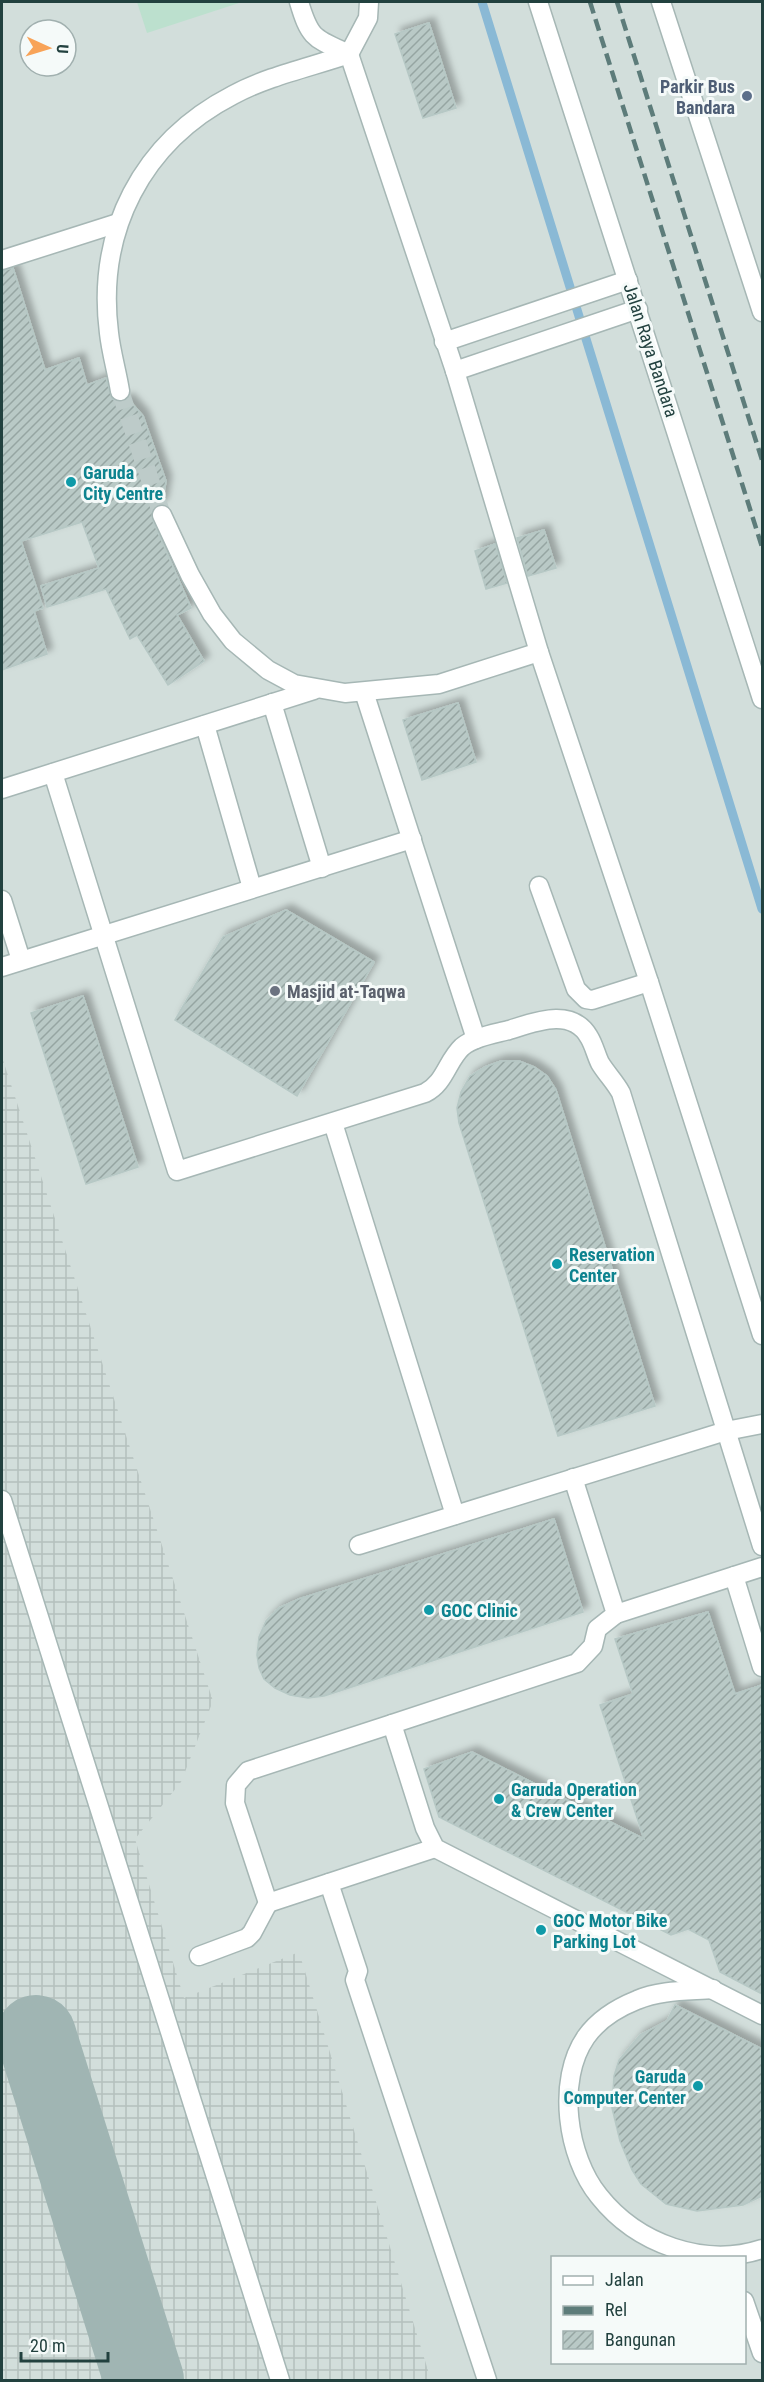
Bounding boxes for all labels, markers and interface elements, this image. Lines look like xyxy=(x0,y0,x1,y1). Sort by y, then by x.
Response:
north arrow xyxy=(18,18,78,78)
text: U xyxy=(53,44,72,54)
place label: Parkir Bus Bandara xyxy=(660,76,735,118)
marker: Parkir Bus Bandara xyxy=(740,89,754,103)
street label: Jalan Raya Bandara xyxy=(619,280,683,420)
place label: Garuda City Centre xyxy=(83,462,164,504)
marker: Garuda City Centre xyxy=(64,475,78,489)
place label: Masjid at-Taqwa xyxy=(287,981,405,1002)
marker: Masjid at-Taqwa xyxy=(268,984,282,998)
place label: Reservation Center xyxy=(569,1244,655,1286)
marker: Reservation Center xyxy=(550,1257,564,1271)
place label: GOC Clinic xyxy=(441,1600,518,1621)
marker: GOC Clinic xyxy=(422,1603,436,1617)
place label: Garuda Operation & Crew Center xyxy=(511,1779,637,1821)
marker: Garuda Operation & Crew Center xyxy=(492,1792,506,1806)
place label: GOC Motor Bike Parking Lot xyxy=(553,1910,668,1952)
marker: GOC Motor Bike Parking Lot xyxy=(534,1923,548,1937)
place label: Garuda Computer Center xyxy=(564,2066,686,2108)
marker: Garuda Computer Center xyxy=(691,2079,705,2093)
legend xyxy=(551,2256,746,2364)
text: Jalan xyxy=(605,2269,644,2290)
text: Rel xyxy=(605,2299,627,2320)
scale bar xyxy=(21,2325,108,2363)
text: Bangunan xyxy=(605,2329,676,2350)
text: 20 m xyxy=(30,2335,65,2356)

